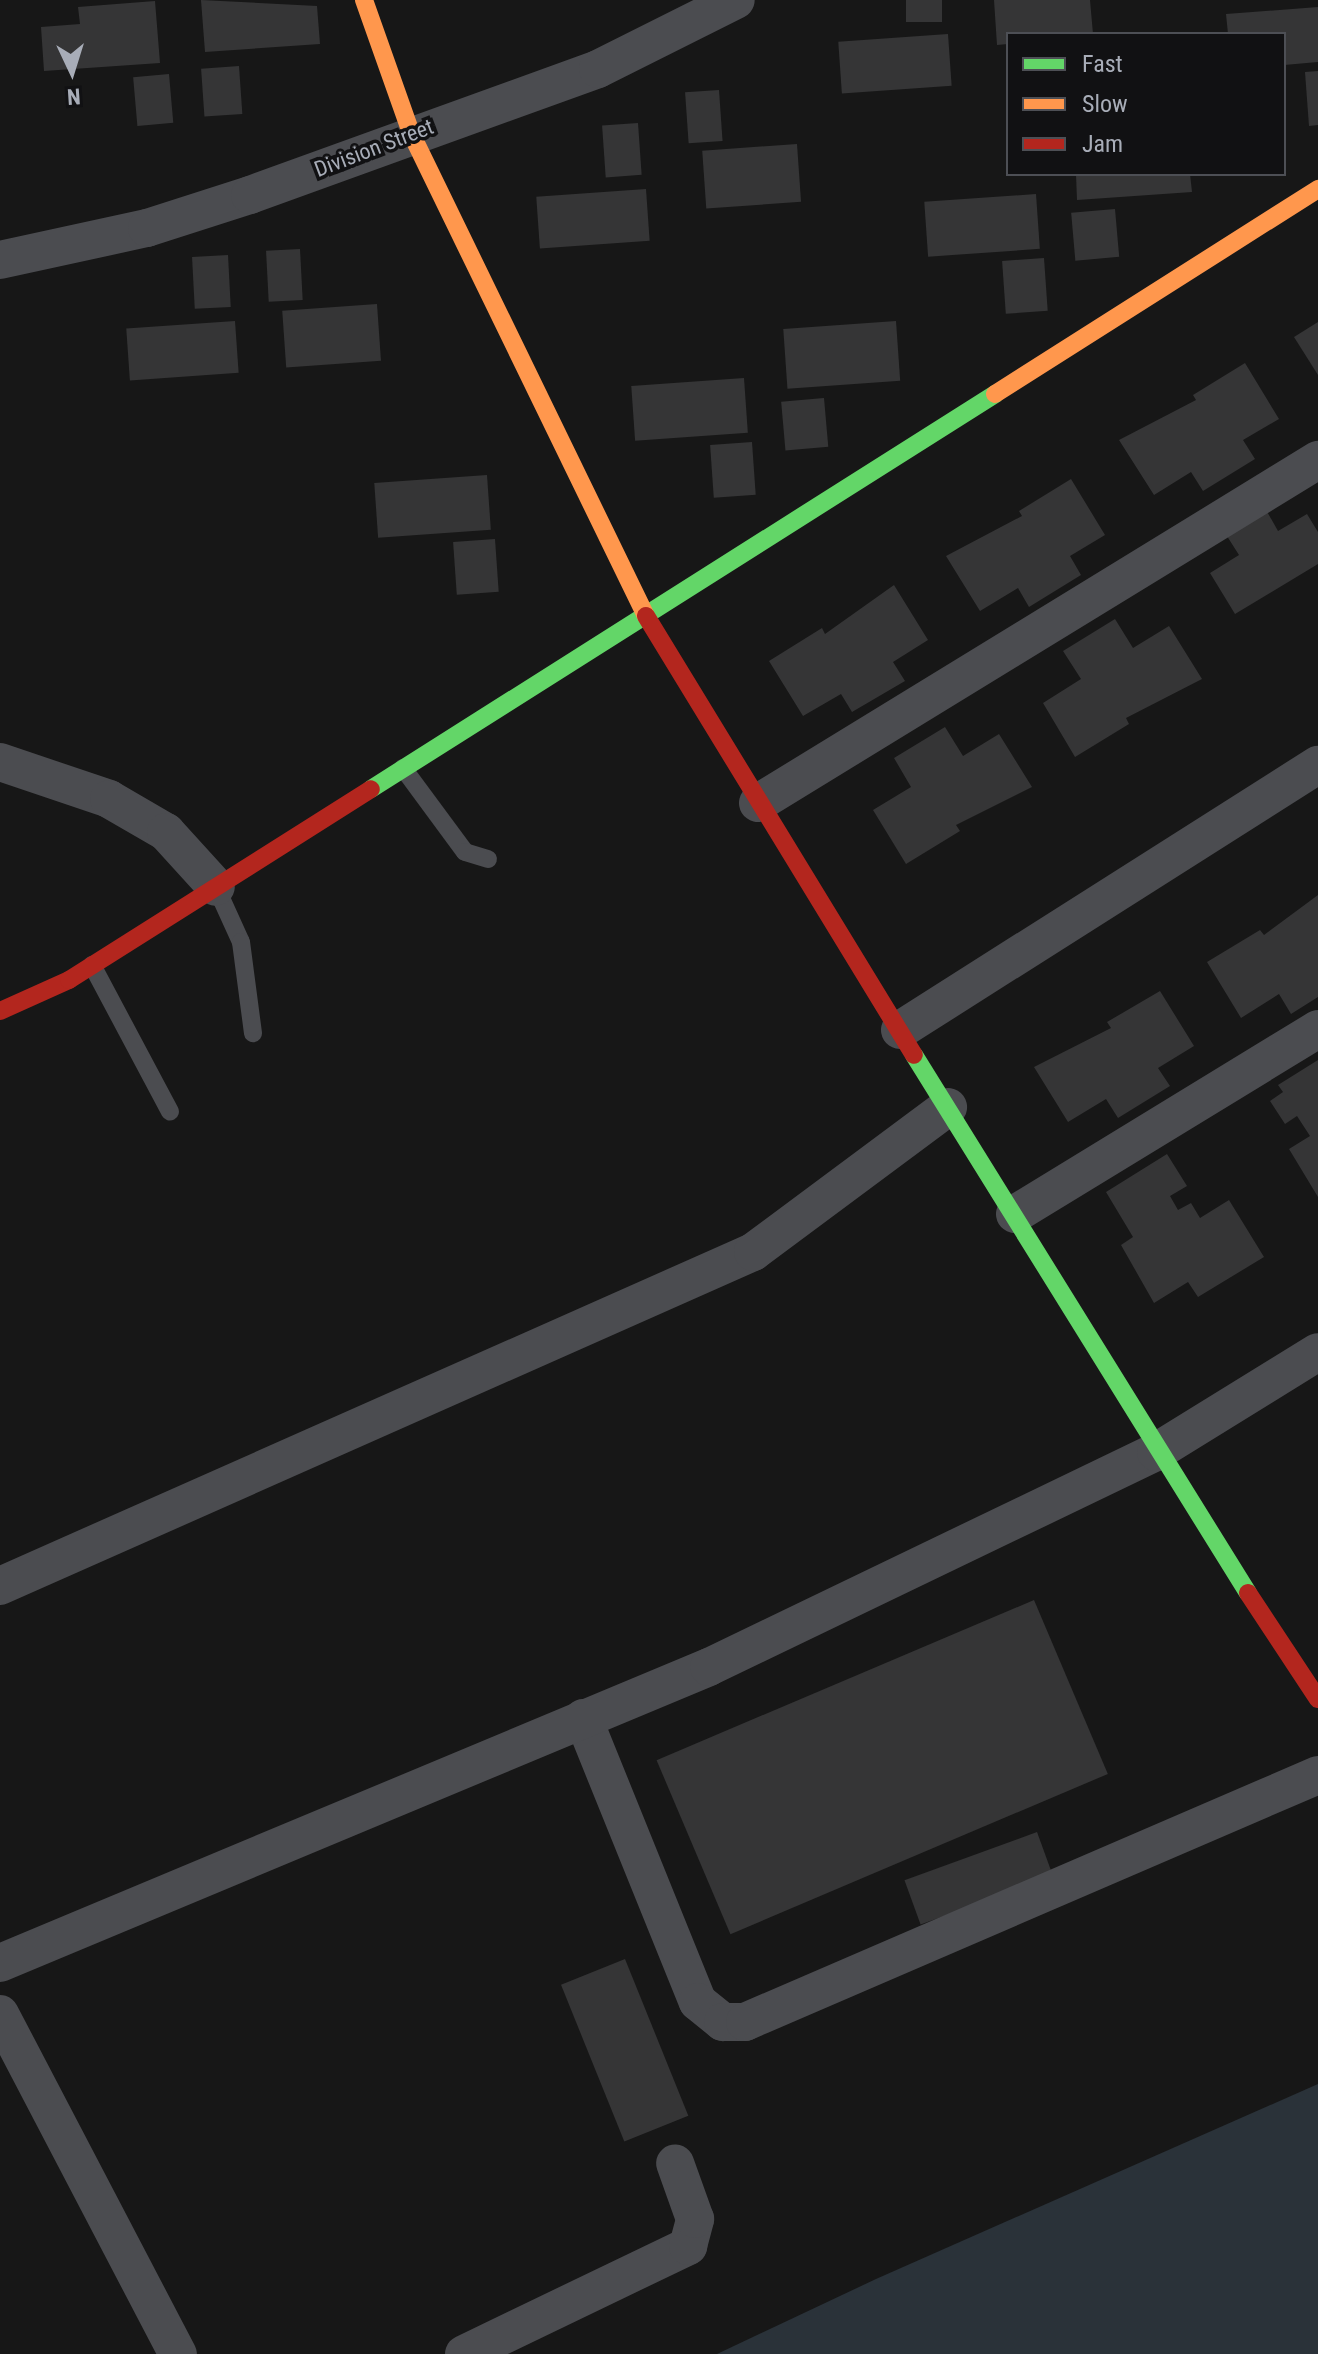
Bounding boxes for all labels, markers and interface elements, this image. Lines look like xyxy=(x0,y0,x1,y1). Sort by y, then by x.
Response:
north arrow xyxy=(32,32,112,112)
legend xyxy=(1006,32,1286,176)
text: Fast xyxy=(1082,50,1123,78)
text: N xyxy=(66,83,81,109)
text: Slow xyxy=(1082,90,1128,118)
street label: Division Street xyxy=(311,113,437,183)
text: Jam xyxy=(1082,130,1123,158)

